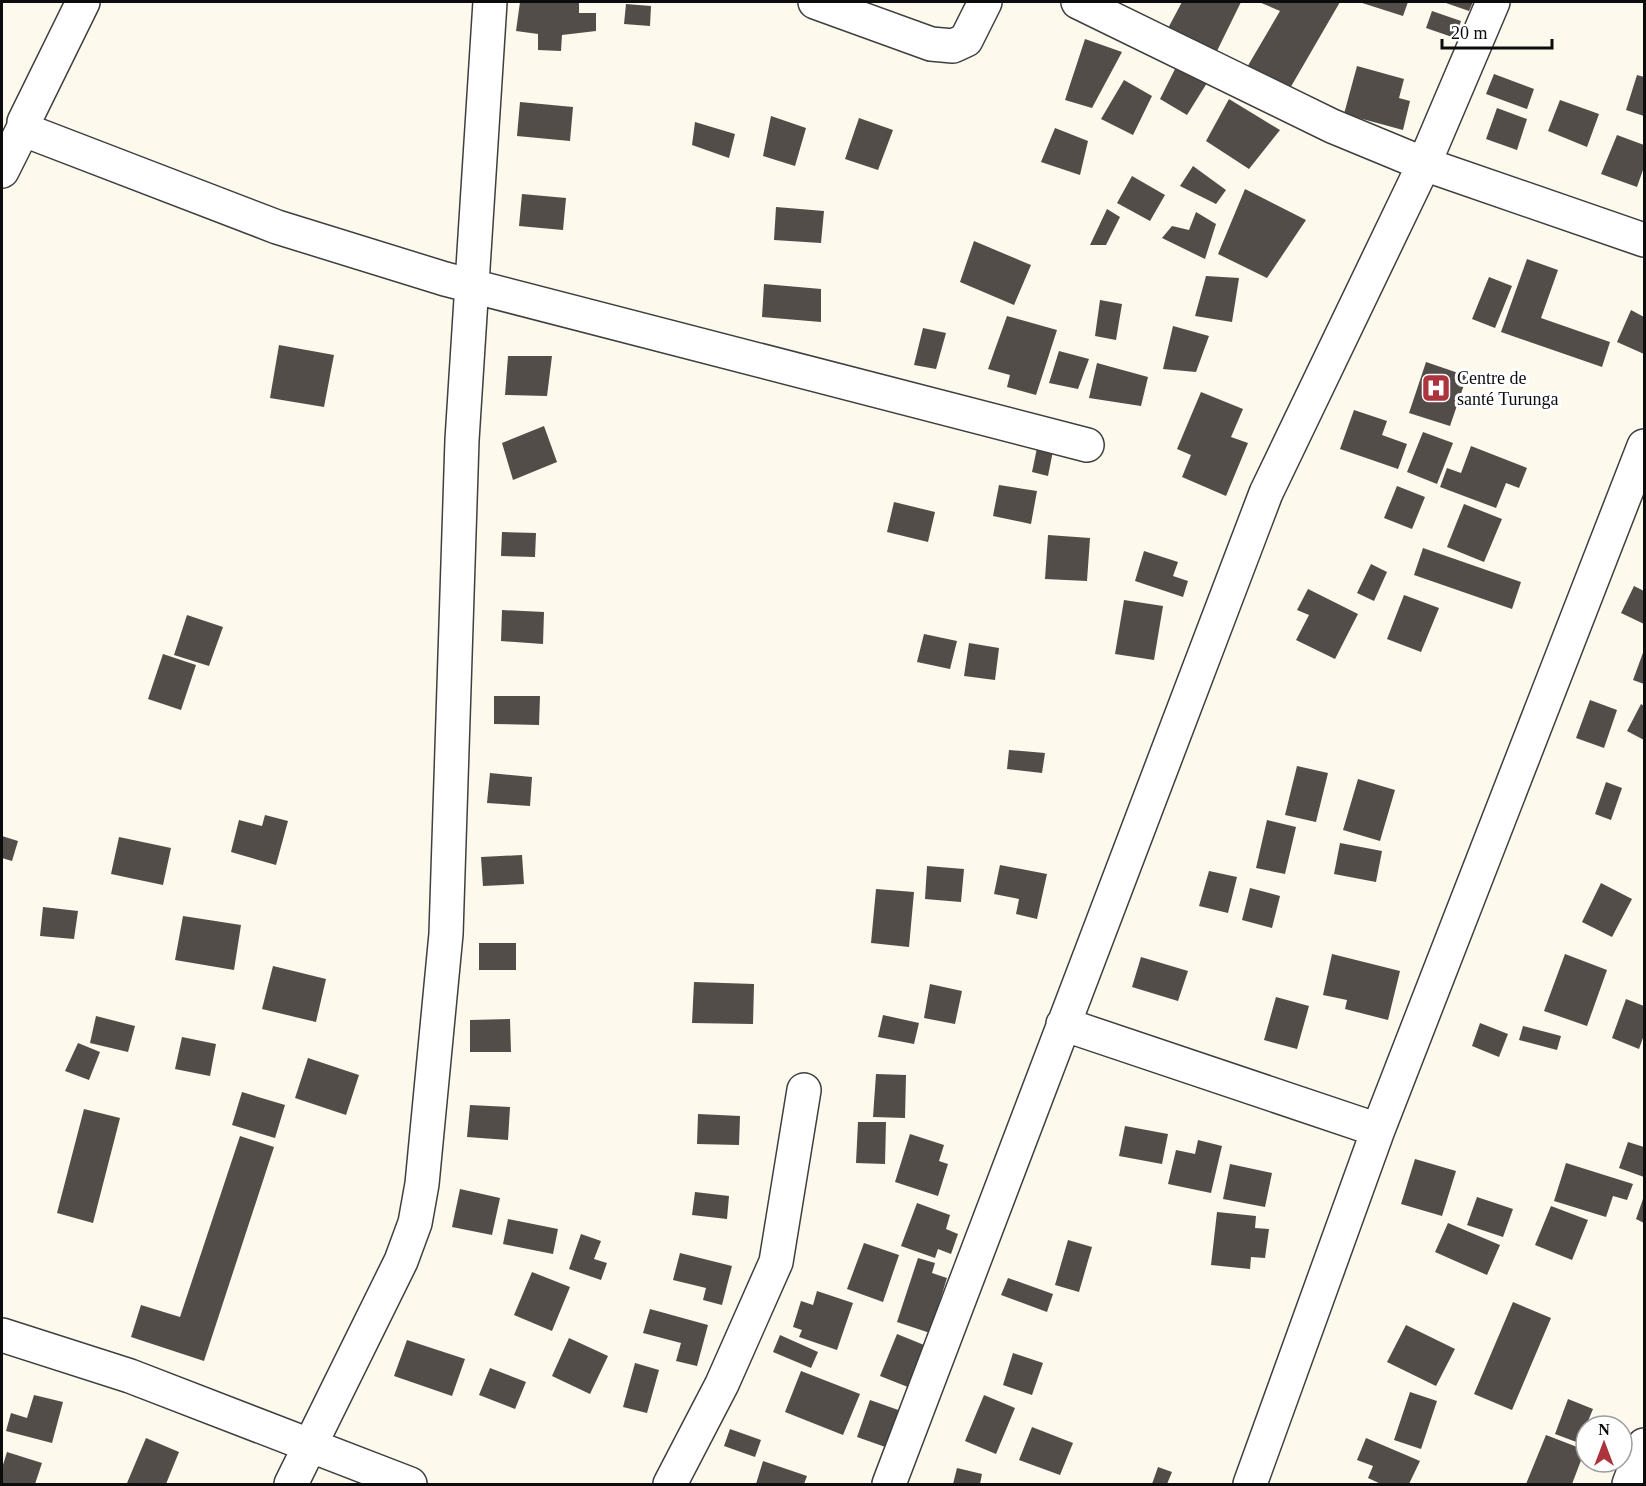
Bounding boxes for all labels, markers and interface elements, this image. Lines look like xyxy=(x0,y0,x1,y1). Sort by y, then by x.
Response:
scale bar xyxy=(1442,12,1552,50)
text: 20 m xyxy=(1451,23,1488,43)
place label: Centre de santé Turunga xyxy=(1457,368,1559,409)
hospital icon: Centre de santé Turunga xyxy=(1420,372,1452,404)
north arrow xyxy=(1574,1414,1634,1474)
text: N xyxy=(1598,1421,1610,1438)

